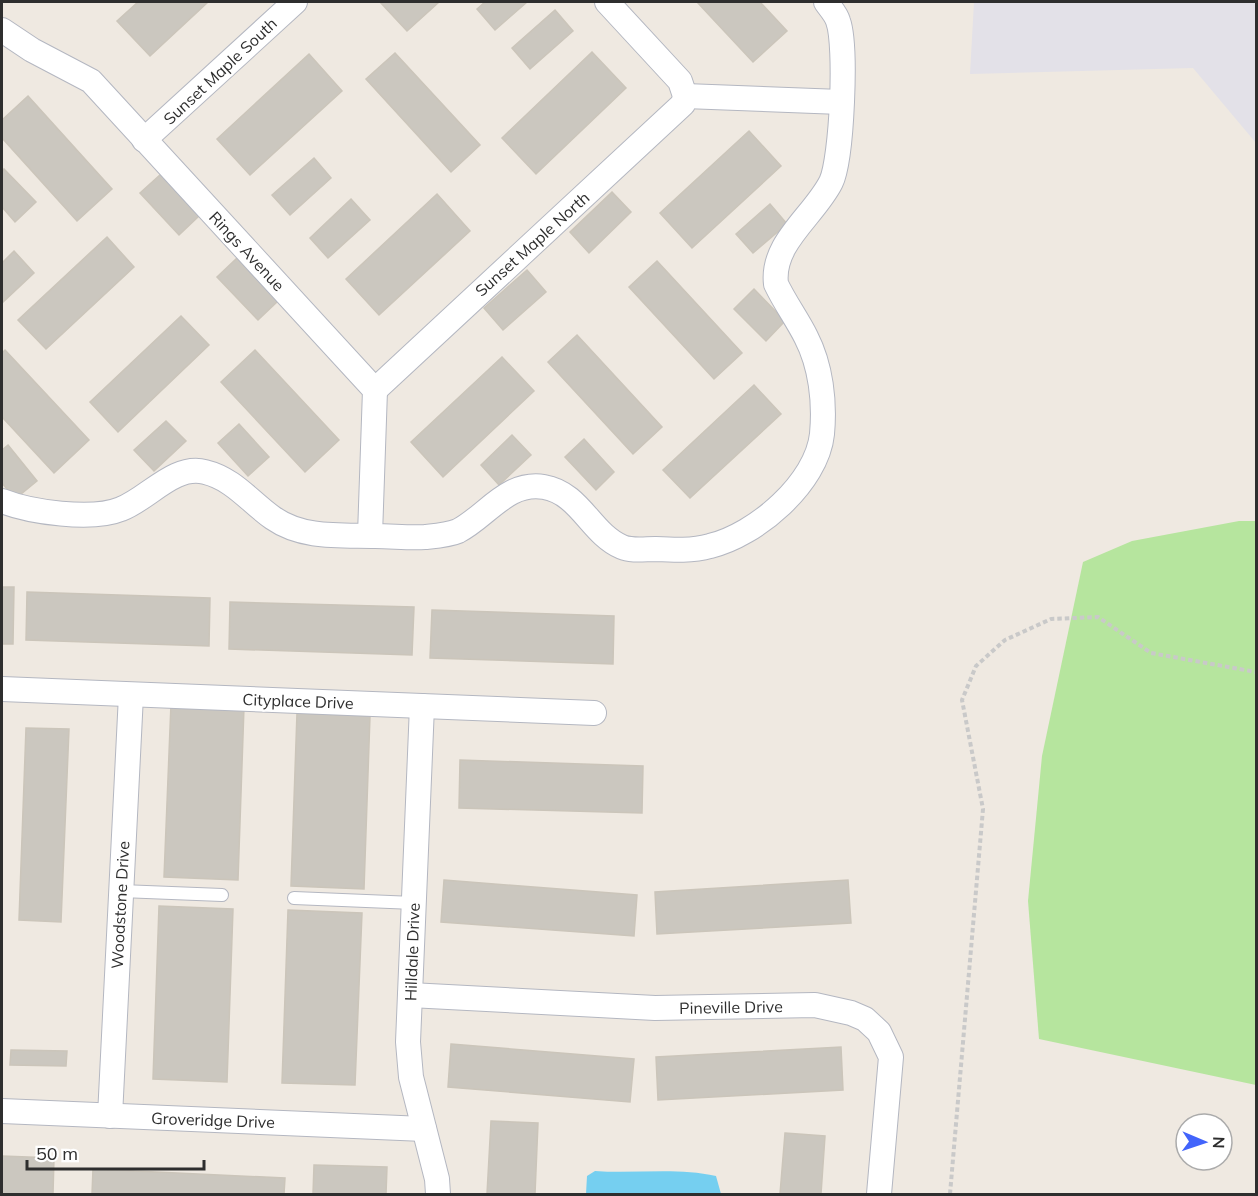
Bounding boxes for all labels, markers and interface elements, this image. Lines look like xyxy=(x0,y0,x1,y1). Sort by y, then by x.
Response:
street label: Sunset Maple South xyxy=(159,13,281,129)
street label: Sunset Maple North xyxy=(471,187,593,301)
street label: Rings Avenue xyxy=(205,207,289,295)
street label: Cityplace Drive xyxy=(242,689,354,713)
street label: Woodstone Drive xyxy=(107,840,133,970)
street label: Hilldale Drive xyxy=(400,903,424,1001)
street label: Pineville Drive xyxy=(679,996,783,1018)
street label: Groveridge Drive xyxy=(151,1108,275,1132)
north arrow xyxy=(1174,1112,1234,1172)
scale bar xyxy=(27,1133,204,1171)
text: N xyxy=(1209,1136,1229,1149)
text: 50 m xyxy=(36,1142,78,1165)

